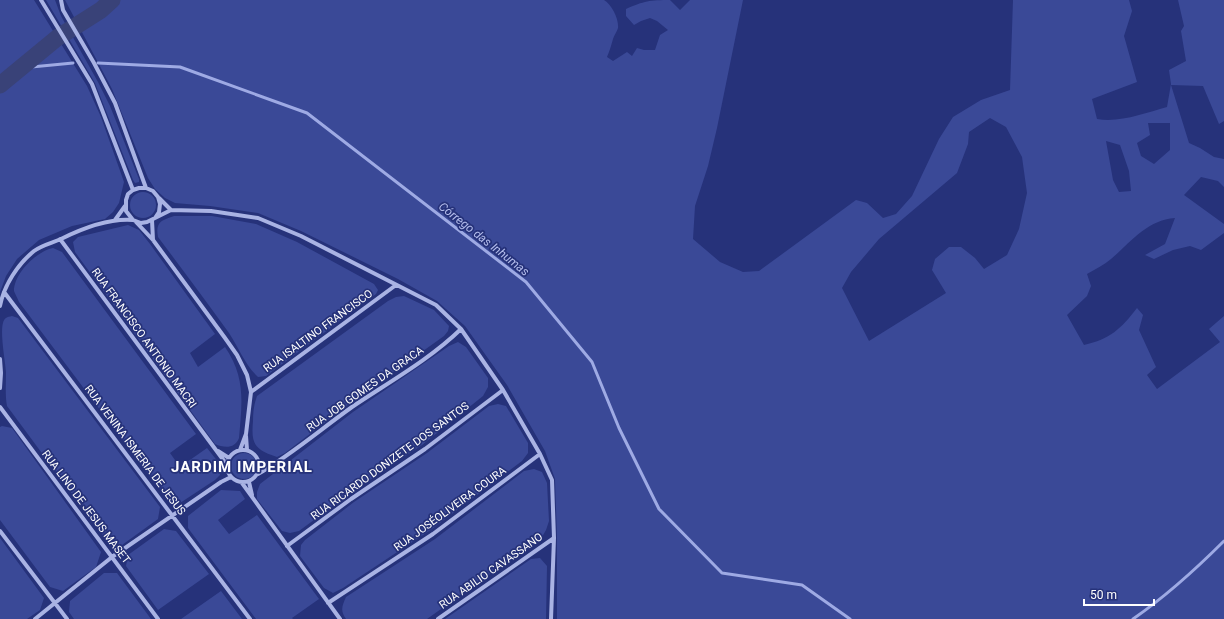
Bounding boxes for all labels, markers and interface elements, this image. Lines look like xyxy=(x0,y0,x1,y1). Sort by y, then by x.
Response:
water label: Córrego das Inhumas xyxy=(436,199,532,279)
street label: RUA FRANCISCO ANTONIO MACRI xyxy=(89,266,199,410)
street label: RUA ISALTINO FRANCISCO xyxy=(261,287,375,375)
street label: RUA JOB GOMES DA GRACA xyxy=(304,343,427,434)
street label: RUA VENINA ISMERIA DE JESUS xyxy=(82,382,188,518)
street label: RUA RICARDO DONIZETE DOS SANTOS xyxy=(308,399,472,523)
street label: RUA LINO DE JESUS MASET xyxy=(39,448,133,567)
district label: JARDIM IMPERIAL xyxy=(171,458,313,476)
street label: RUA JOSÉOLIVEIRA COURA xyxy=(391,463,509,554)
street label: RUA ABILIO CAVASSANO xyxy=(437,530,545,612)
scale bar xyxy=(1084,581,1154,607)
text: 50 m xyxy=(1090,588,1117,602)

